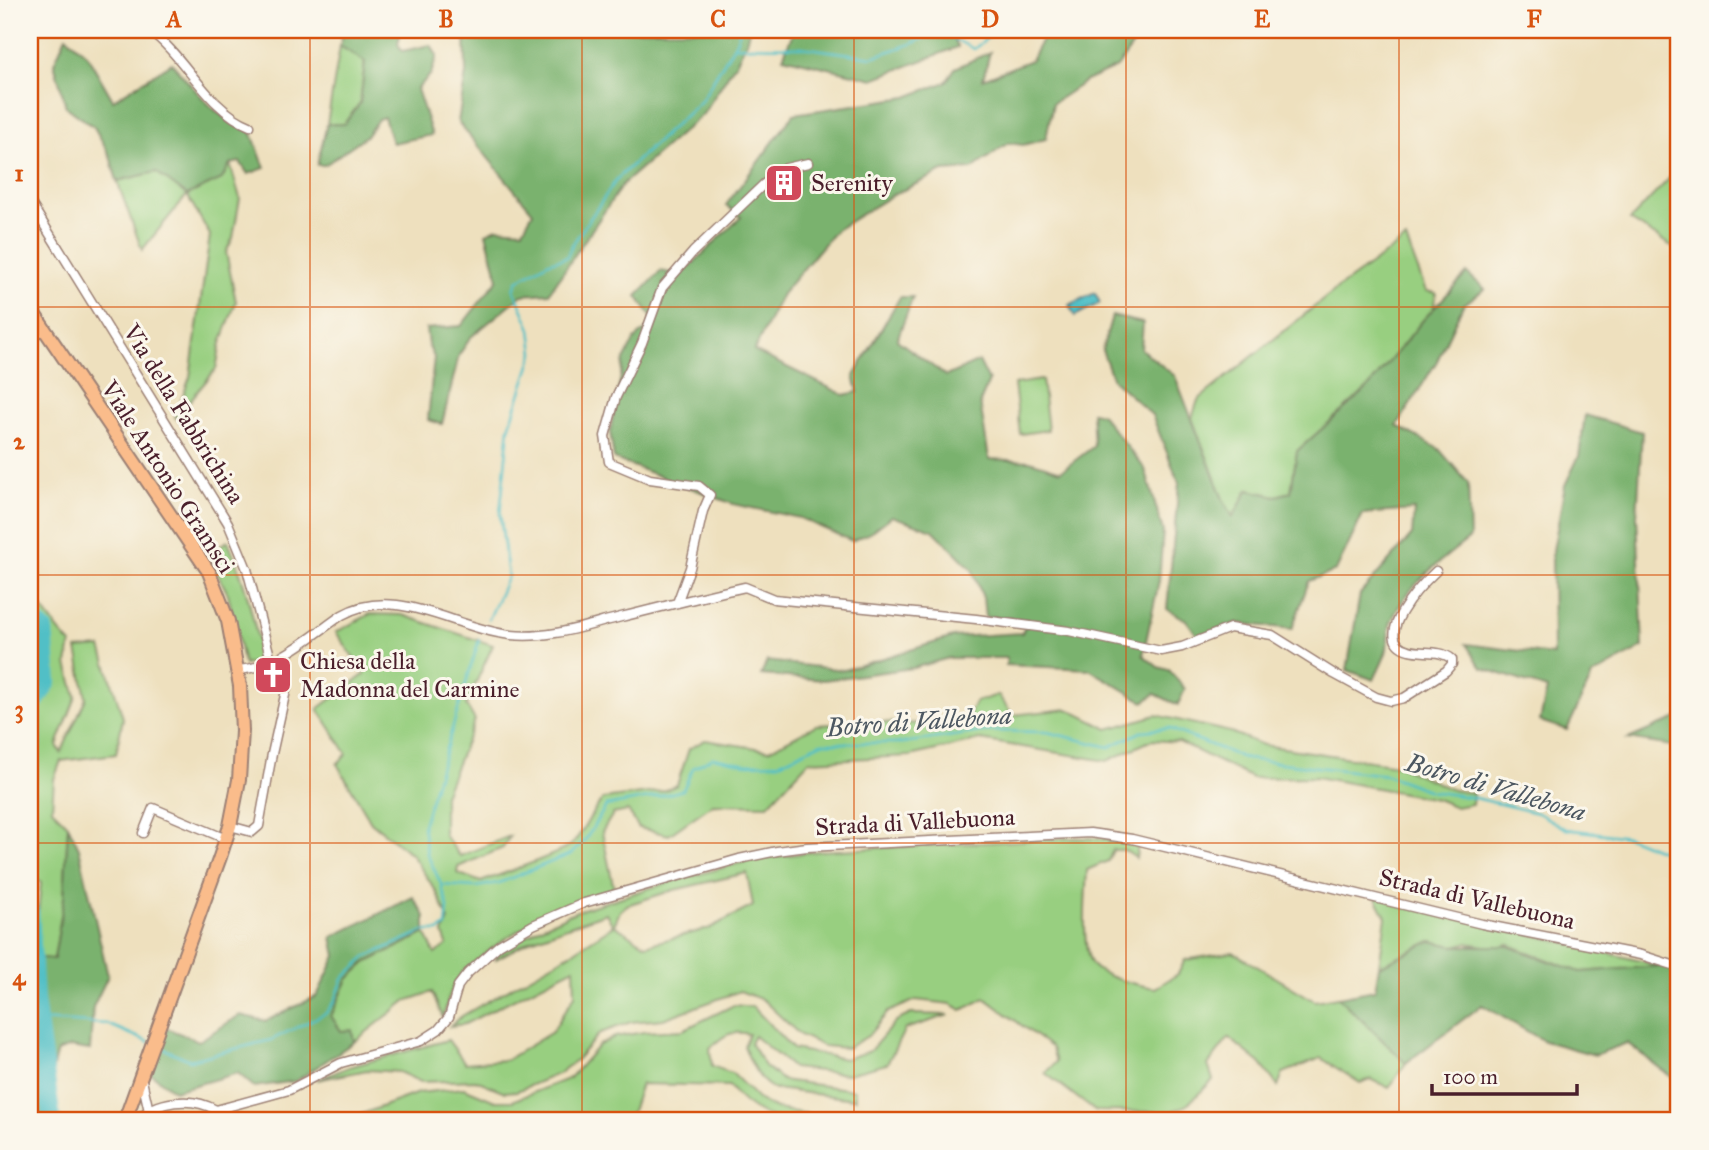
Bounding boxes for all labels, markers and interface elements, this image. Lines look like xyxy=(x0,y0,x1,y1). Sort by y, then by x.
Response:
text: A xyxy=(164,5,182,33)
text: B xyxy=(438,5,454,33)
text: C xyxy=(710,5,726,33)
text: D xyxy=(981,5,999,33)
text: E xyxy=(1254,5,1271,33)
text: F xyxy=(1526,5,1542,33)
text: 1 xyxy=(14,159,24,187)
building icon: Serenity xyxy=(763,162,805,204)
place label: Serenity xyxy=(811,168,894,198)
street label: Via della Fabbrichina xyxy=(116,318,252,510)
street label: Viale Antonio Gramsci xyxy=(94,374,242,579)
text: 2 xyxy=(13,427,25,455)
place label: Chiesa della Madonna del Carmine xyxy=(300,646,519,704)
church icon: Chiesa della Madonna del Carmine xyxy=(252,654,294,696)
text: 3 xyxy=(14,695,24,724)
water label: Botro di Vallebona xyxy=(824,699,1013,744)
water label: Botro di Vallebona xyxy=(1401,746,1590,828)
street label: Strada di Vallebuona xyxy=(814,802,1017,842)
street label: Strada di Vallebuona xyxy=(1376,862,1579,936)
text: 4 xyxy=(13,963,27,991)
scale bar xyxy=(1432,1052,1578,1096)
text: 100 m xyxy=(1443,1064,1498,1090)

